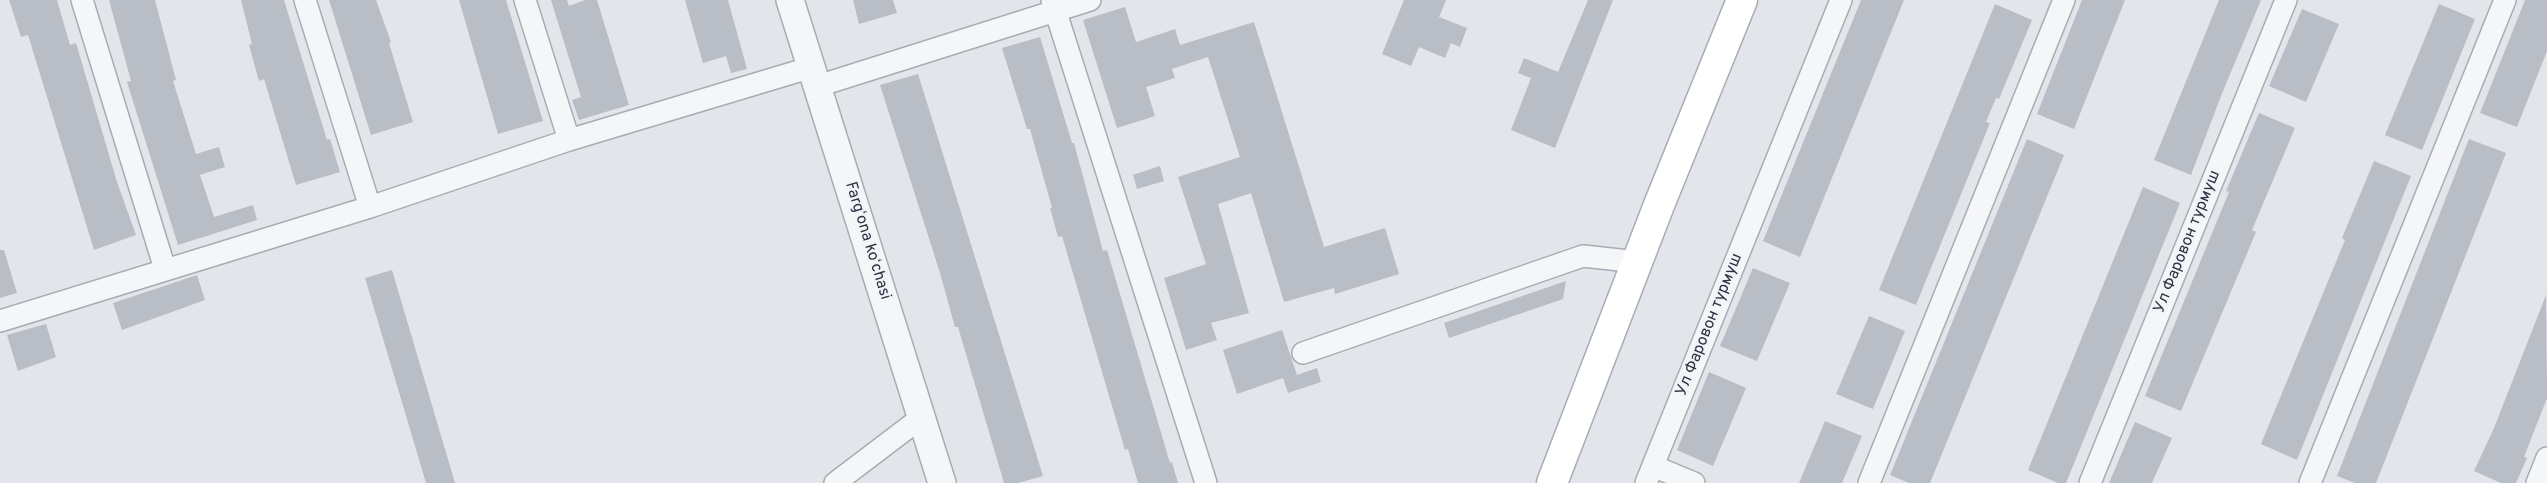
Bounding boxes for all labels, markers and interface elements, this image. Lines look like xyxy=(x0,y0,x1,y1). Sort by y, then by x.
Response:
street label: Ул Фаровон турмуш xyxy=(2151,168,2225,316)
street label: Fargʻona koʻchasi xyxy=(840,180,894,302)
street label: Ул Фаровон турмуш xyxy=(1673,251,1747,399)

